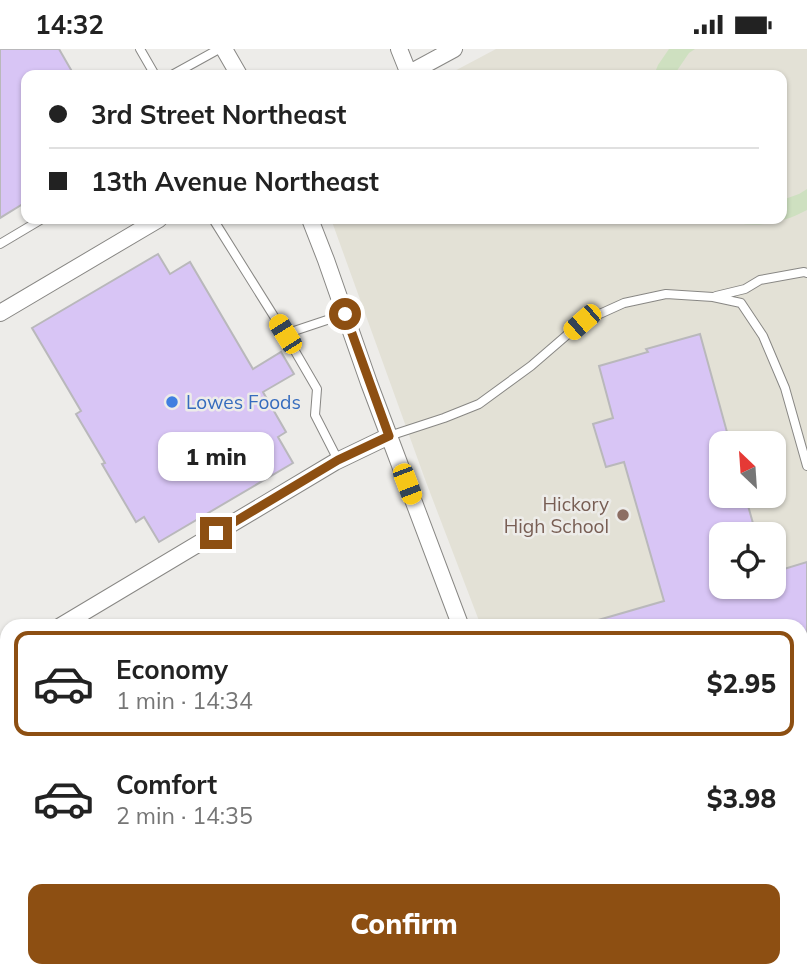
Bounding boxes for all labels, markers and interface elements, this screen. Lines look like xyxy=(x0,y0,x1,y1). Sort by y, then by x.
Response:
text: 14:32 xyxy=(35,8,104,41)
text: 3rd Street Northeast xyxy=(91,98,346,131)
text: 13th Avenue Northeast xyxy=(91,165,379,198)
route start xyxy=(329,298,361,330)
car xyxy=(560,300,605,344)
car xyxy=(265,311,306,357)
place label: Lowes Foods xyxy=(186,390,301,414)
marker: Lowes Foods xyxy=(164,394,180,410)
callout: 1 min xyxy=(158,431,274,481)
north arrow xyxy=(709,431,786,507)
map controls xyxy=(709,431,786,599)
text: 1 min xyxy=(185,442,247,471)
car xyxy=(390,461,425,507)
place label: Hickory High School xyxy=(504,492,609,538)
marker: Hickory High School xyxy=(615,507,631,523)
route end xyxy=(200,517,232,549)
button: locate xyxy=(709,522,786,599)
icon: car xyxy=(32,652,95,715)
text: Economy xyxy=(116,653,228,686)
text: $2.95 xyxy=(707,667,776,700)
text: 1 min · 14:34 xyxy=(116,686,253,715)
icon: car xyxy=(32,767,95,830)
text: Comfort xyxy=(116,768,217,801)
text: $3.98 xyxy=(707,782,776,815)
text: 2 min · 14:35 xyxy=(116,801,253,830)
button: Confirm xyxy=(28,884,780,964)

